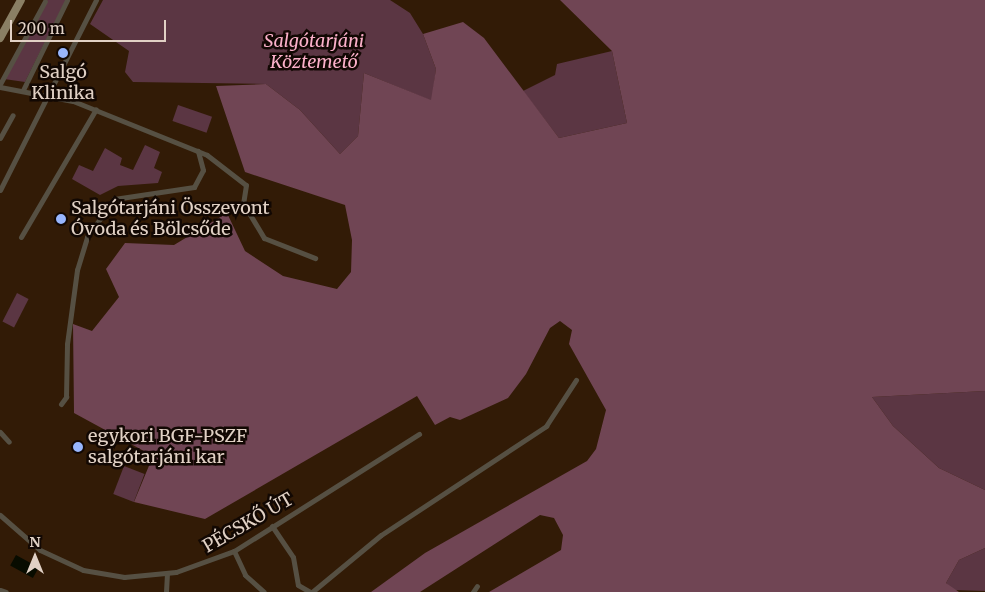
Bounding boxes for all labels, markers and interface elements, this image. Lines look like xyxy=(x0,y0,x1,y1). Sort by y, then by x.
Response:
scale bar xyxy=(12,10,169,42)
text: 200 m xyxy=(18,19,65,38)
park label: Salgótarjáni Köztemető xyxy=(264,31,364,74)
marker: Salgó Klinika xyxy=(56,46,70,60)
place label: Salgó Klinika xyxy=(31,62,95,104)
place label: Salgótarjáni Összevont Óvoda és Bölcsőde xyxy=(71,198,269,240)
marker: Salgótarjáni Összevont Óvoda és Bölcsőde xyxy=(55,213,67,225)
place label: egykori BGF-PSZF salgótarjáni kar xyxy=(88,426,247,468)
marker: egykori BGF-PSZF salgótarjáni kar xyxy=(72,441,84,453)
street label: PÉCSKŐ ÚT xyxy=(199,488,297,558)
north arrow xyxy=(10,532,60,582)
text: N xyxy=(29,533,41,551)

